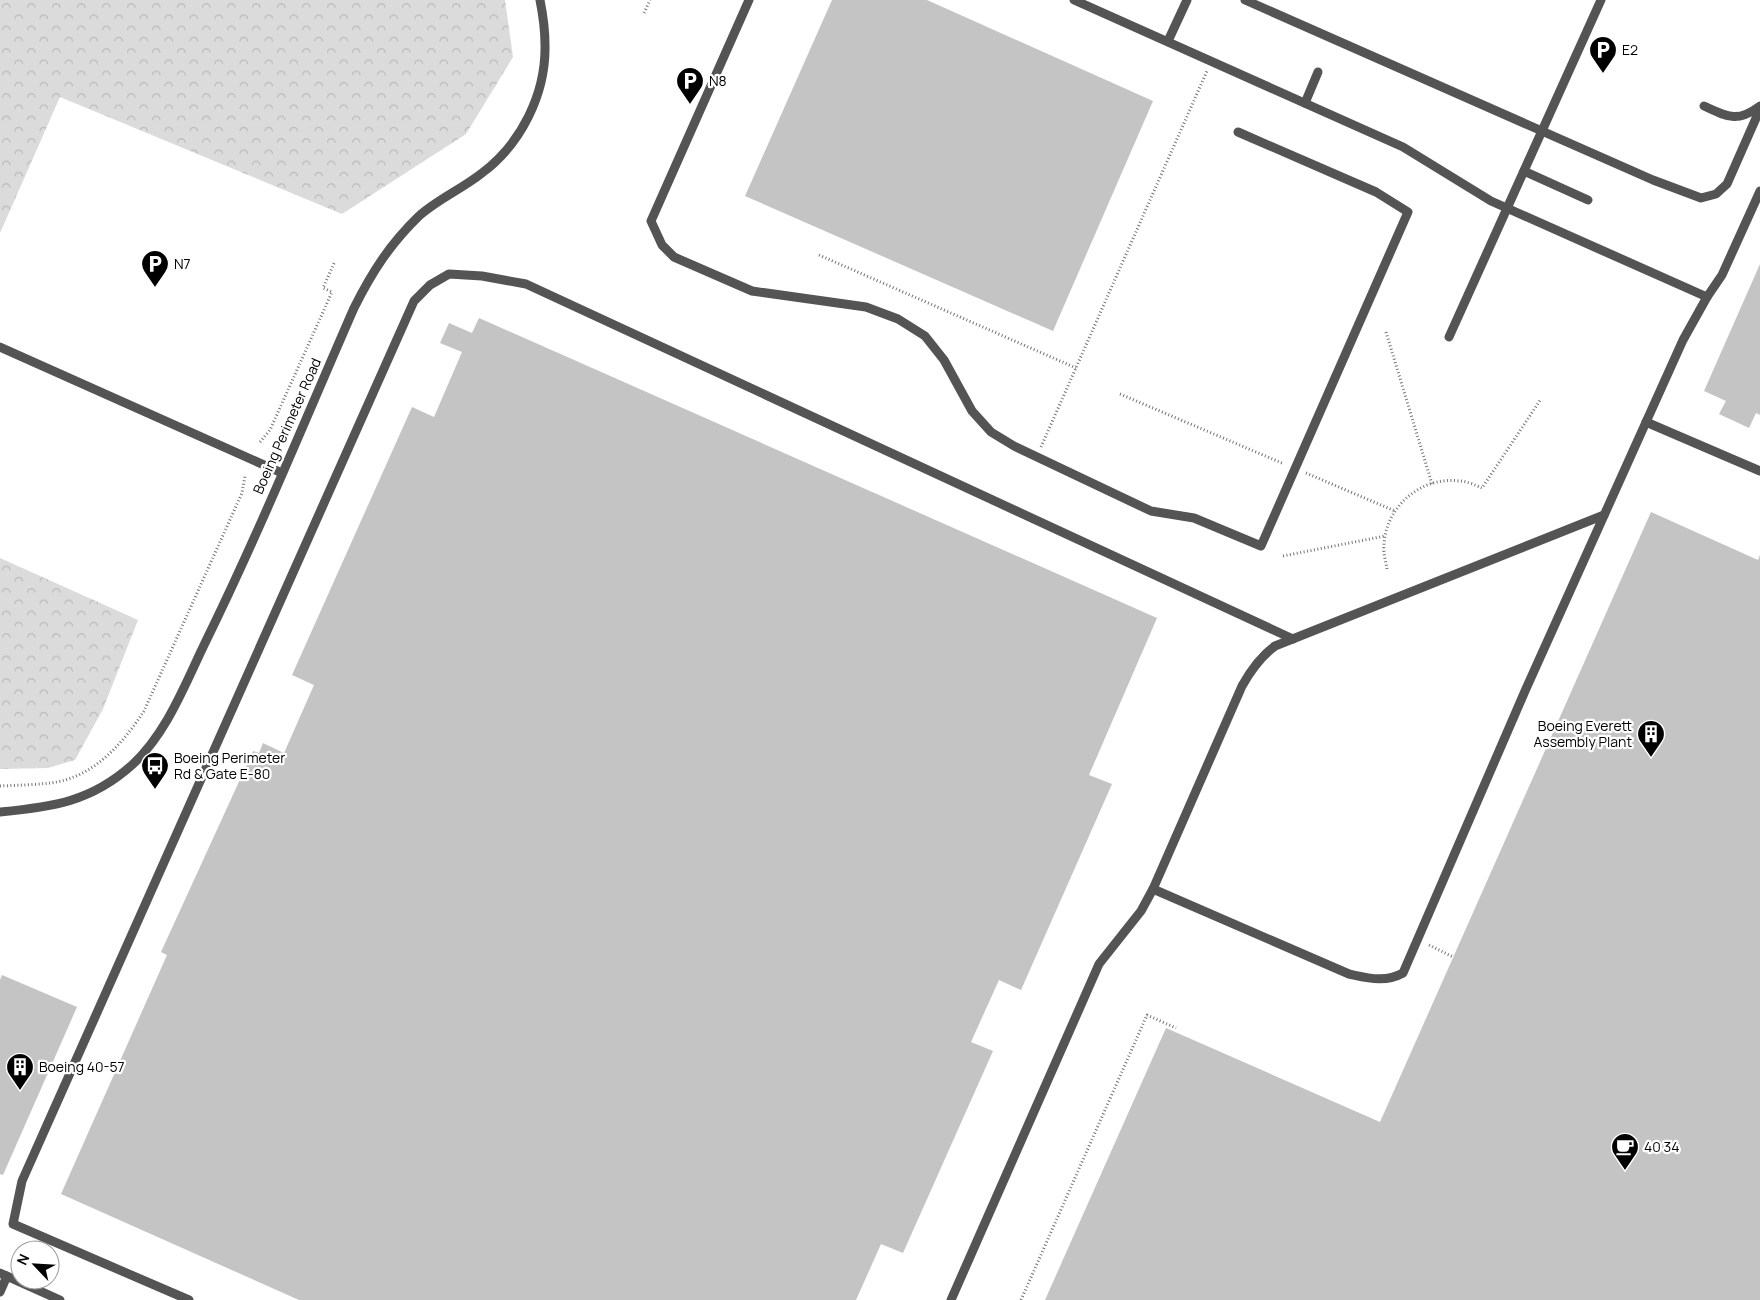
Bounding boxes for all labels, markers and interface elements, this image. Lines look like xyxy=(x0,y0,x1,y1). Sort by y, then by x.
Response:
parking icon: E2 xyxy=(1588,35,1618,74)
place label: E2 xyxy=(1622,40,1638,59)
parking icon: N8 xyxy=(675,66,705,105)
place label: N8 xyxy=(709,71,727,90)
parking icon: N7 xyxy=(140,249,170,288)
place label: N7 xyxy=(174,254,191,273)
street label: Boeing Perimeter Road xyxy=(248,355,325,497)
place label: Boeing Everett Assembly Plant xyxy=(1533,716,1632,751)
building icon: Boeing Everett Assembly Plant xyxy=(1636,719,1666,758)
place label: Boeing Perimeter Rd & Gate E-80 xyxy=(174,748,285,783)
bus stop icon: Boeing Perimeter Rd & Gate E-80 xyxy=(140,751,170,790)
building icon: Boeing 40-57 xyxy=(5,1052,35,1091)
place label: Boeing 40-57 xyxy=(39,1057,125,1076)
cafe icon: 40 34 xyxy=(1610,1132,1640,1171)
place label: 40 34 xyxy=(1644,1137,1680,1156)
north arrow xyxy=(10,1240,60,1290)
text: N xyxy=(12,1251,34,1268)

